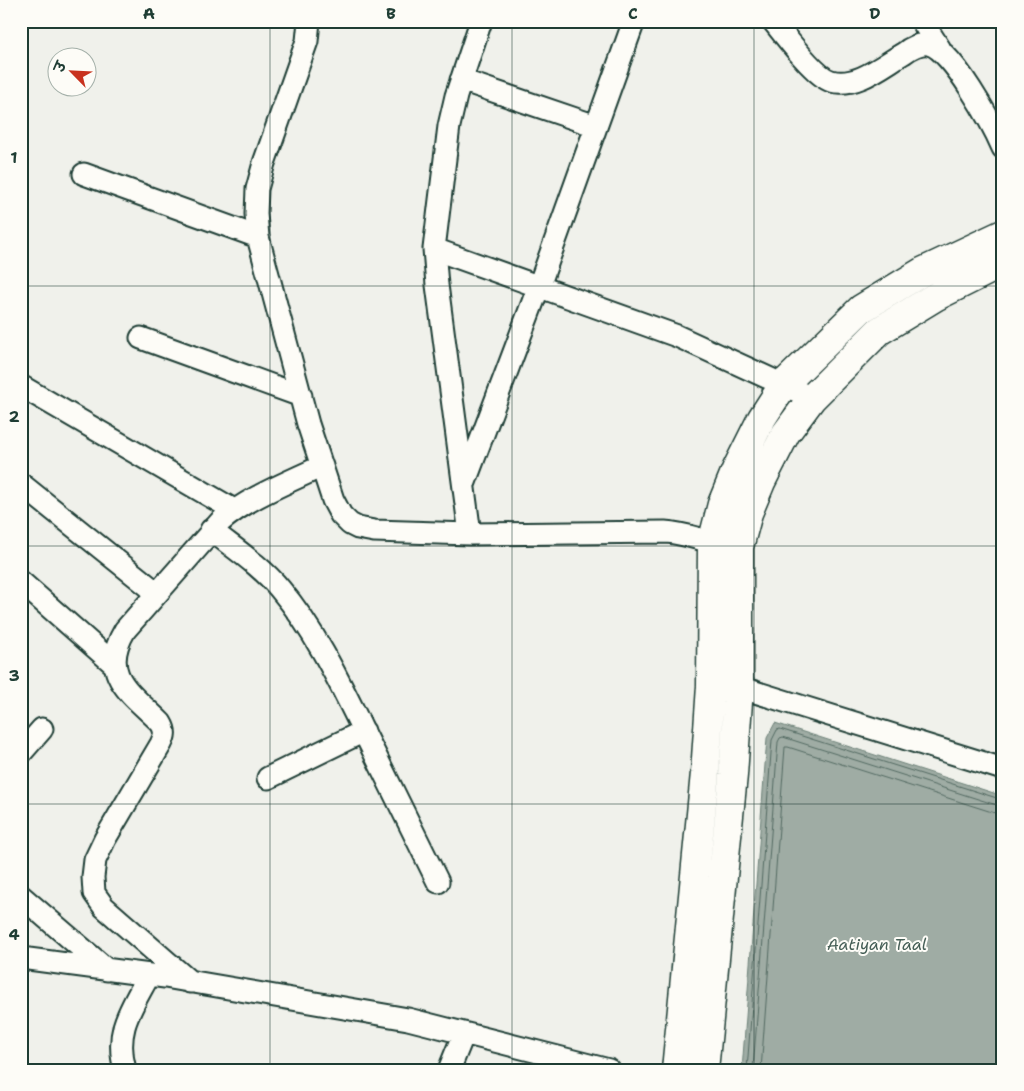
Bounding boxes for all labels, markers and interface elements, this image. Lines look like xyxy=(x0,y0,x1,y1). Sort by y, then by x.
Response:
text: A xyxy=(143,3,155,24)
text: B xyxy=(386,3,396,24)
text: C xyxy=(628,3,638,24)
text: D xyxy=(869,3,881,24)
north arrow xyxy=(48,48,98,98)
text: उ xyxy=(49,57,71,76)
text: 1 xyxy=(10,147,18,168)
text: 2 xyxy=(8,406,20,427)
text: 3 xyxy=(8,665,20,686)
text: 4 xyxy=(8,924,20,945)
water label: Aatiyan Taal xyxy=(827,934,927,955)

